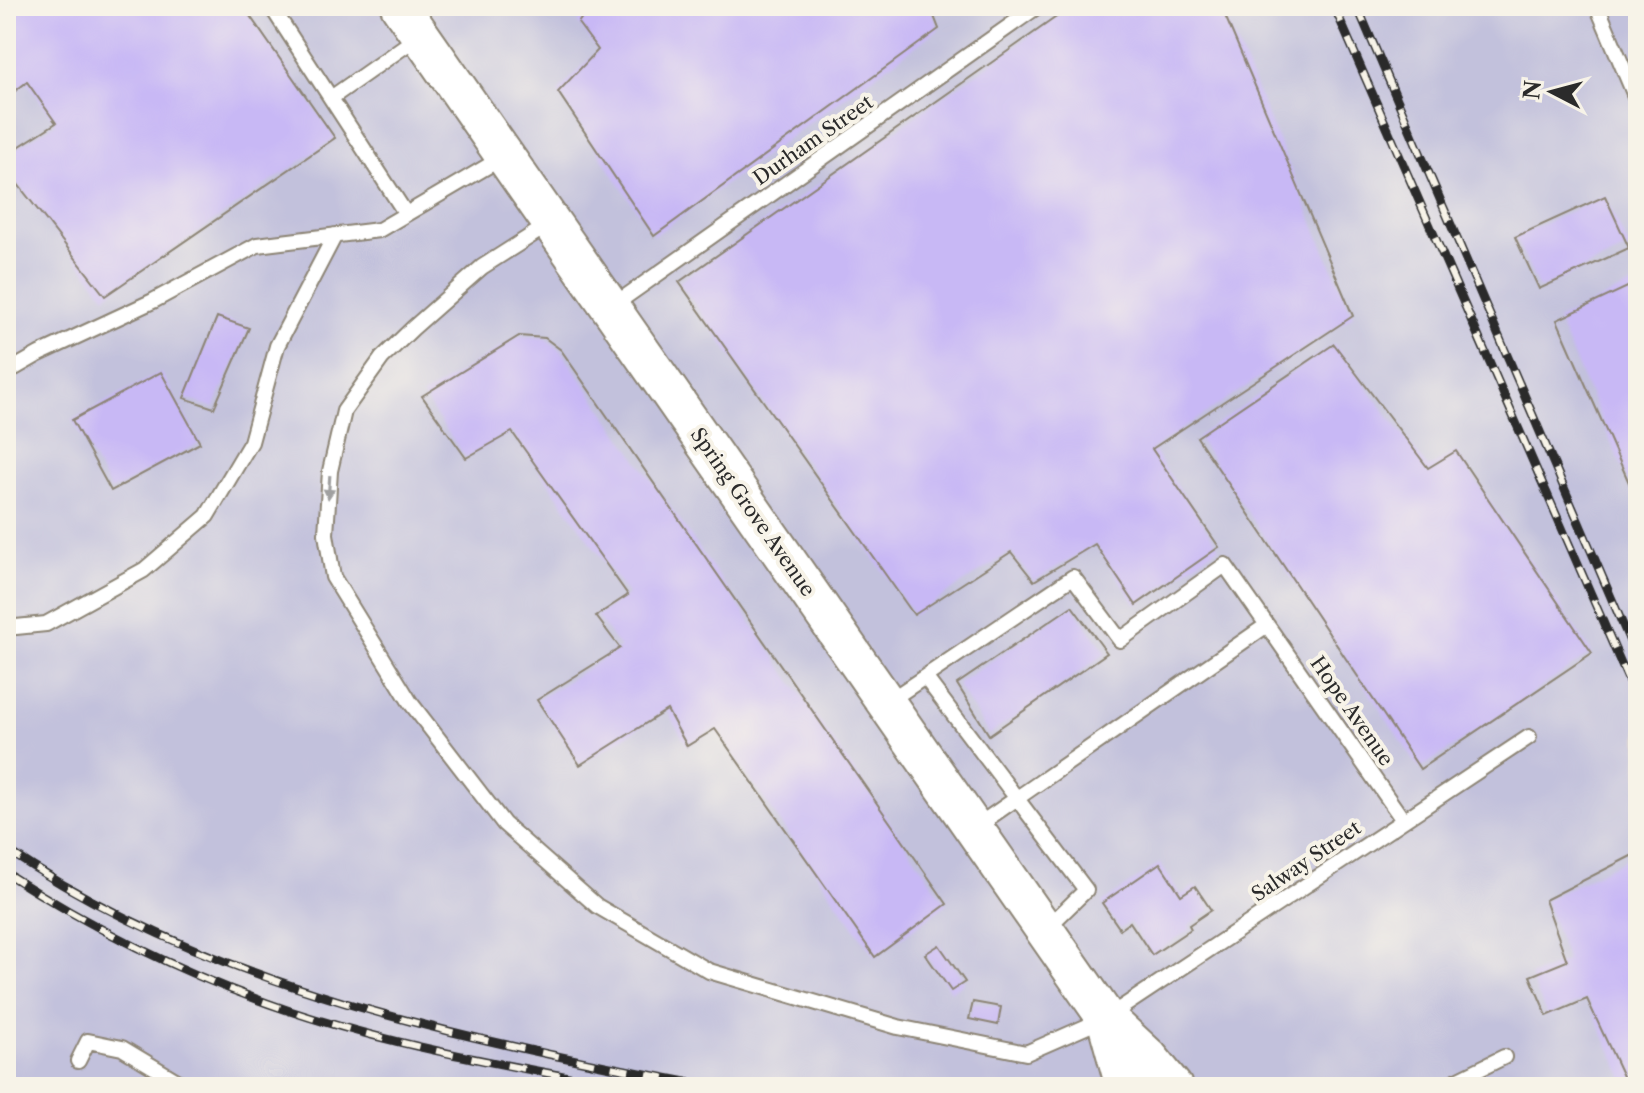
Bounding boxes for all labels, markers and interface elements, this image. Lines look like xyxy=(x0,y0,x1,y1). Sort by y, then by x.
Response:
north arrow xyxy=(1512,52,1592,132)
text: N xyxy=(1518,79,1547,101)
street label: Durham Street xyxy=(749,90,877,190)
street label: Spring Grove Avenue xyxy=(686,423,820,601)
one-way arrow xyxy=(322,475,335,500)
street label: Hope Avenue xyxy=(1305,652,1399,770)
street label: Salway Street xyxy=(1247,816,1365,906)

